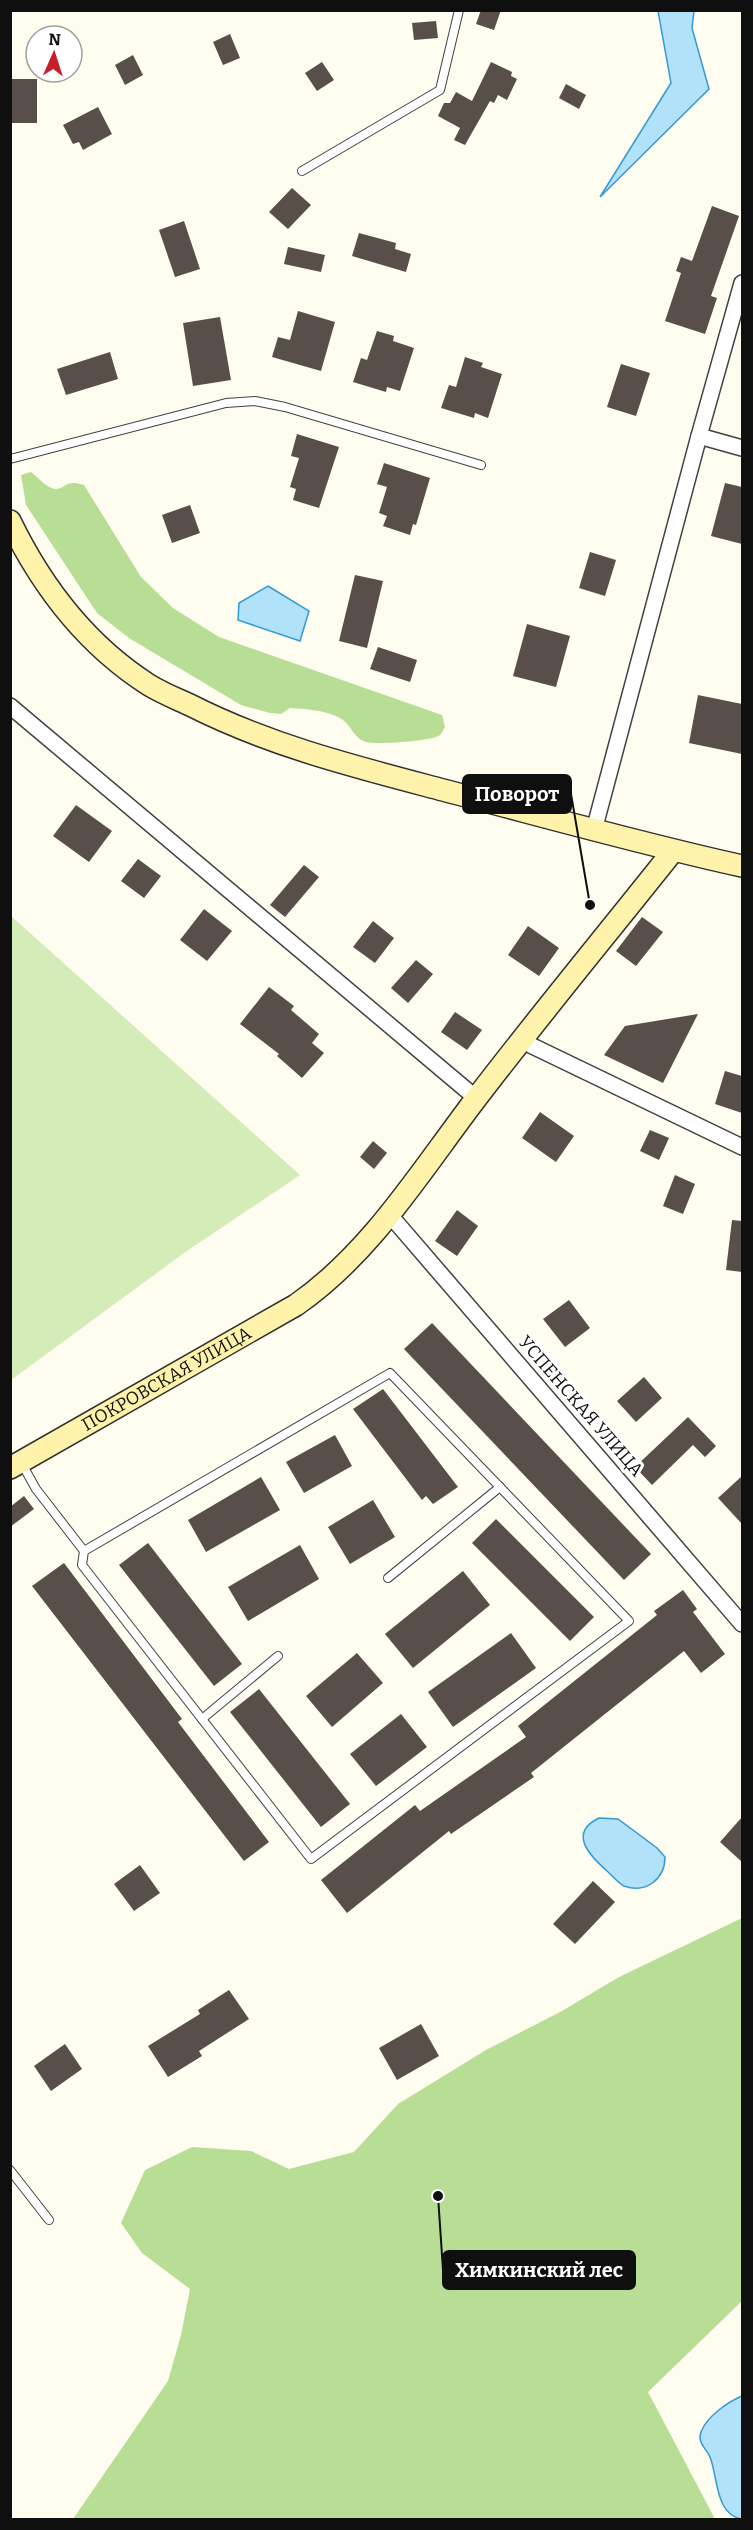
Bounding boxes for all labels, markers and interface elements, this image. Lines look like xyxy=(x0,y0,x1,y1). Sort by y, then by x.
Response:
north arrow xyxy=(24,24,84,84)
text: N xyxy=(48,30,61,49)
callout: Поворот xyxy=(463,775,571,813)
text: Поворот xyxy=(475,782,559,806)
street label: ПОКРОВСКАЯ УЛИЦА xyxy=(78,1322,255,1436)
street label: УСПЕНСКАЯ УЛИЦА xyxy=(514,1331,648,1481)
callout: Химкинский лес xyxy=(443,2251,635,2289)
text: Химкинский лес xyxy=(455,2258,623,2282)

